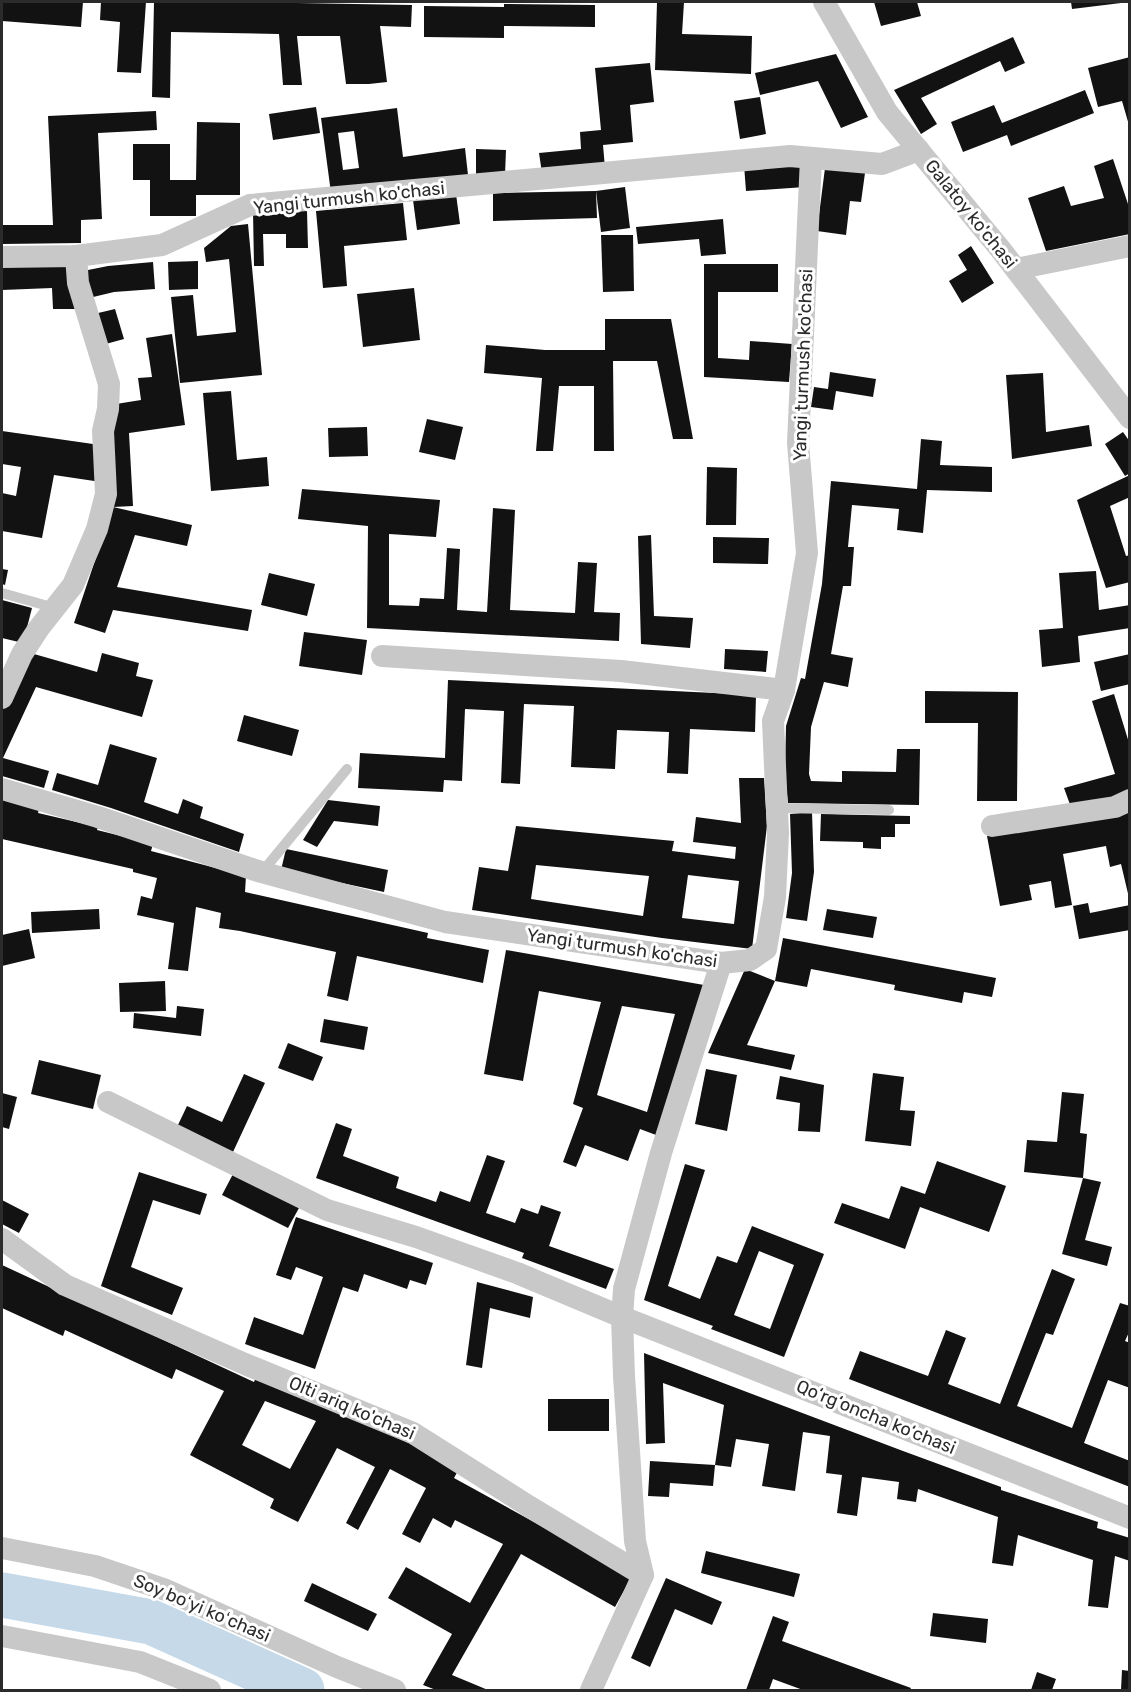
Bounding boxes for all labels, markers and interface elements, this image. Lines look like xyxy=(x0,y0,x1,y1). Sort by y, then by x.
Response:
street label: Galatoy ko'chasi xyxy=(920,155,1022,273)
street label: Yangi turmush ko'chasi xyxy=(252,177,446,219)
street label: Yangi turmush ko'chasi xyxy=(789,268,817,462)
street label: Yangi turmush ko'chasi xyxy=(525,924,719,972)
street label: Olti ariq ko'chasi xyxy=(286,1371,418,1445)
street label: Qo‘rg‘oncha ko‘chasi xyxy=(793,1375,959,1459)
street label: Soy boʻyi koʻchasi xyxy=(130,1569,274,1647)

